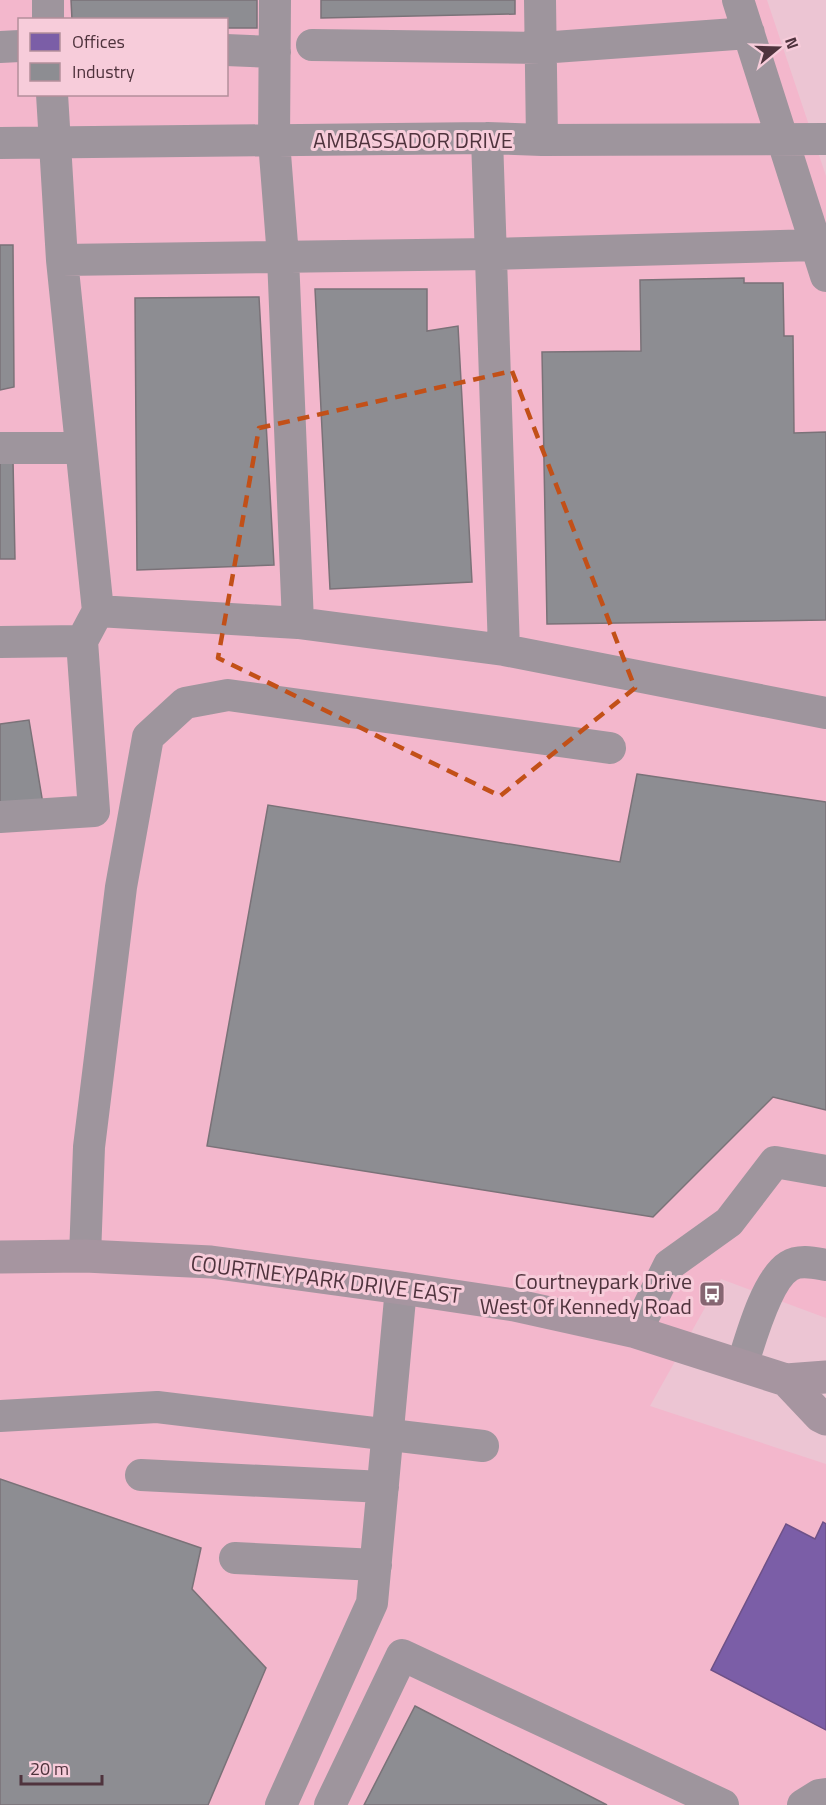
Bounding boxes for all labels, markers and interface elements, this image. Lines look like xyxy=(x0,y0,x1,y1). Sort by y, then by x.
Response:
legend xyxy=(18,18,228,96)
north arrow xyxy=(748,18,808,78)
text: Offices xyxy=(72,28,125,55)
text: N xyxy=(779,34,805,52)
text: Industry xyxy=(72,58,135,85)
street label: AMBASSADOR DRIVE xyxy=(313,123,513,157)
street label: COURTNEYPARK DRIVE EAST xyxy=(189,1246,464,1313)
place label: Courtneypark Drive West Of Kennedy Road xyxy=(480,1264,692,1323)
bus stop icon: Courtneypark Drive West Of Kennedy Road xyxy=(697,1279,727,1309)
scale bar xyxy=(21,1748,102,1786)
text: 20 m xyxy=(30,1755,69,1782)

